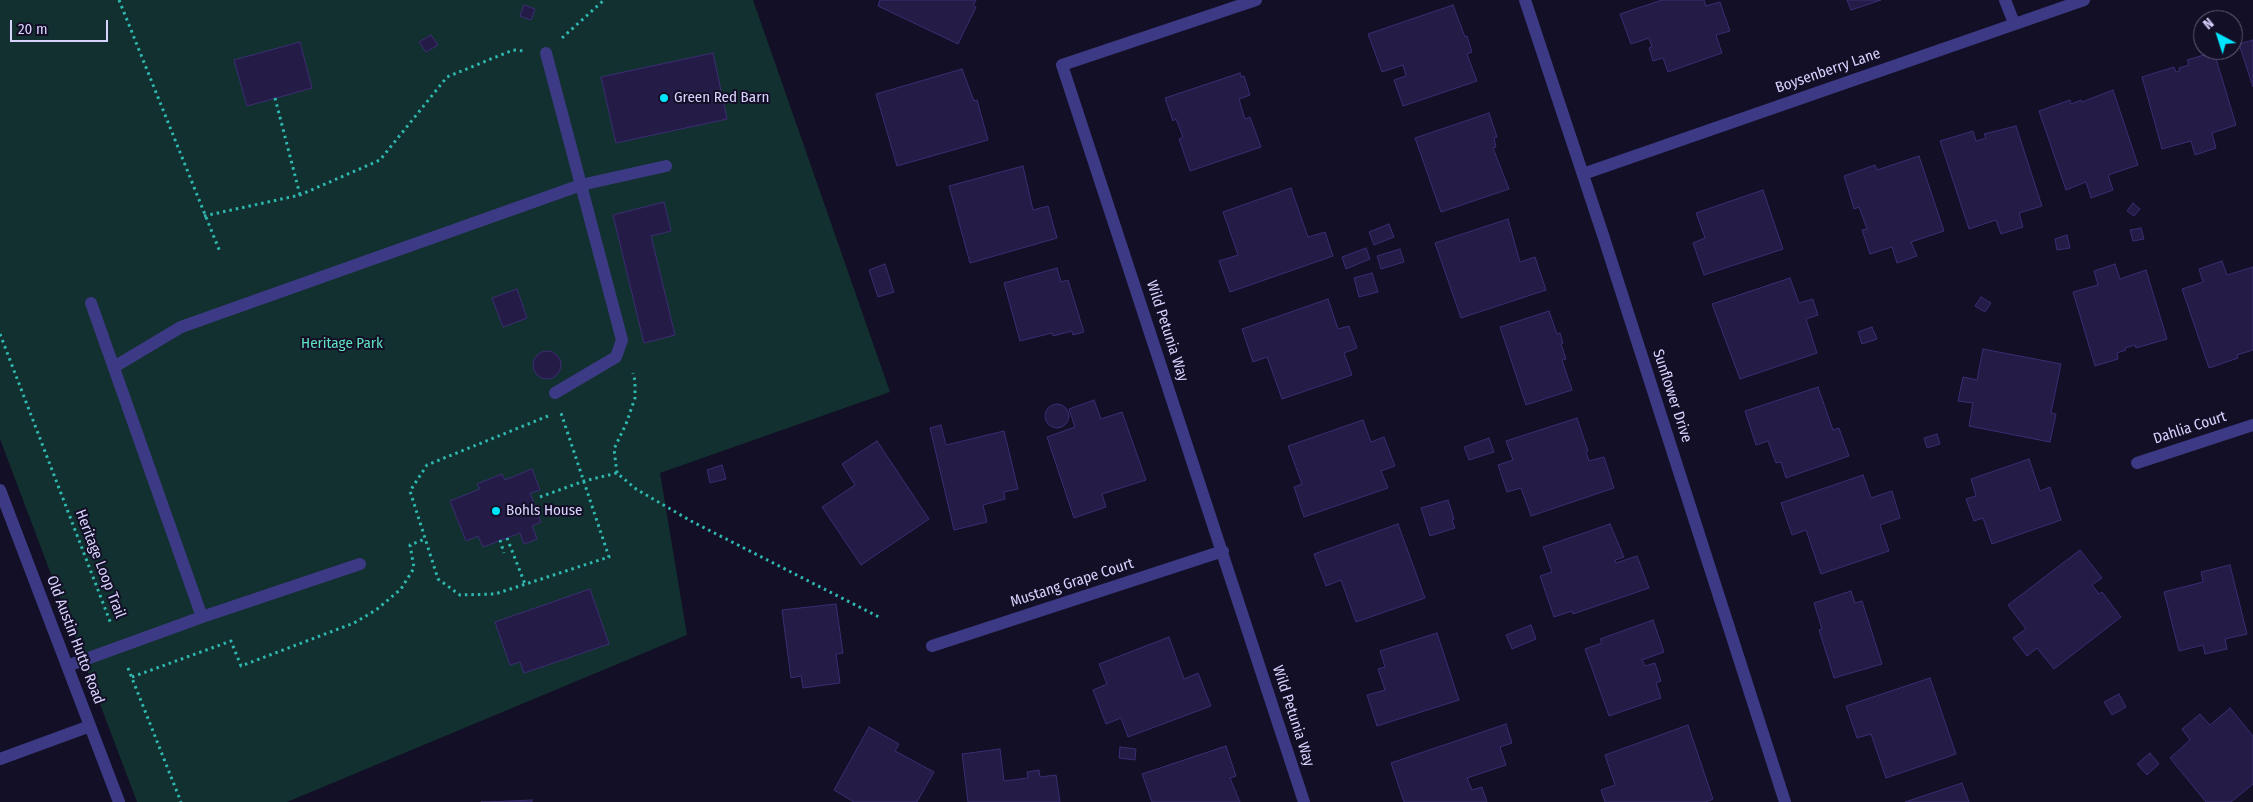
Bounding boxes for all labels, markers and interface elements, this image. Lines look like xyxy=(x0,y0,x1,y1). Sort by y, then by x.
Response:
scale bar xyxy=(12,10,110,42)
north arrow xyxy=(2193,10,2243,60)
text: N xyxy=(2200,15,2217,33)
text: 20 m xyxy=(18,20,48,38)
street label: Boysenberry Lane xyxy=(1773,45,1883,97)
place label: Green Red Barn xyxy=(674,89,769,107)
marker: Green Red Barn xyxy=(658,92,670,104)
street label: Wild Petunia Way xyxy=(1142,278,1192,384)
park label: Heritage Park xyxy=(301,335,383,353)
street label: Sunflower Drive xyxy=(1648,347,1696,445)
street label: Dahlia Court xyxy=(2151,408,2229,448)
place label: Bohls House xyxy=(506,502,583,520)
marker: Bohls House xyxy=(490,505,502,517)
street label: Heritage Loop Trail xyxy=(71,507,129,621)
street label: Mustang Grape Court xyxy=(1008,555,1136,611)
street label: Old Austin Hutto Road xyxy=(42,573,108,707)
street label: Wild Petunia Way xyxy=(1268,663,1318,769)

